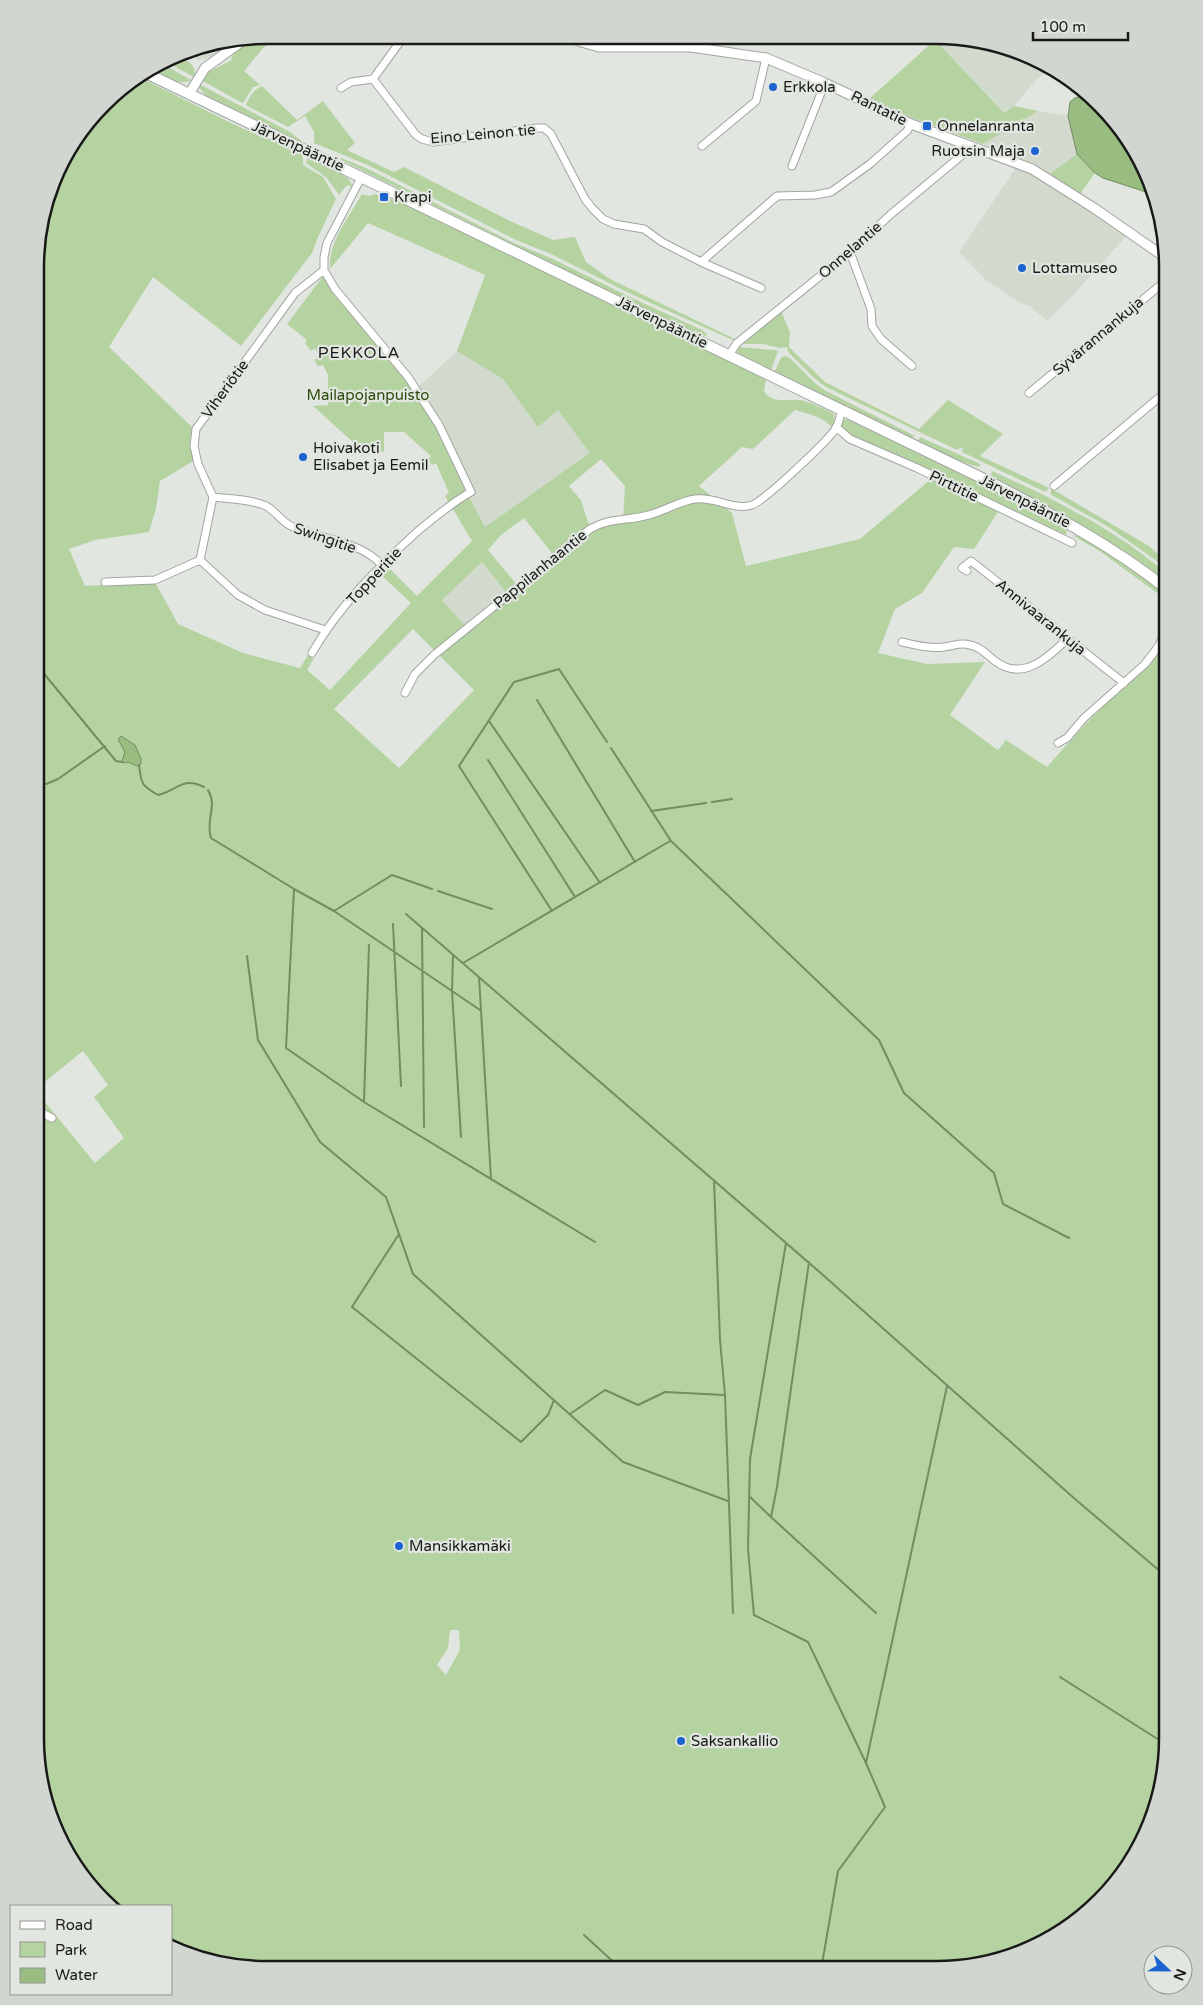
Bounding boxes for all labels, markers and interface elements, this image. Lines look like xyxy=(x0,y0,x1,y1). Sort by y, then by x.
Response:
scale bar xyxy=(1033,10,1128,42)
text: 100 m xyxy=(1040,18,1086,36)
place label: Erkkola xyxy=(783,78,836,96)
marker: Erkkola xyxy=(767,81,779,93)
street label: Rantatie xyxy=(848,87,910,129)
street label: Järvenpääntie xyxy=(249,117,347,175)
place label: Onnelanranta xyxy=(937,117,1034,135)
street label: Eino Leinon tie xyxy=(430,120,536,148)
marker: Onnelanranta xyxy=(921,120,933,132)
place label: Ruotsin Maja xyxy=(931,142,1025,160)
marker: Ruotsin Maja xyxy=(1029,145,1041,157)
place label: Krapi xyxy=(394,188,431,206)
marker: Krapi xyxy=(378,191,390,203)
street label: Onnelantie xyxy=(815,218,885,282)
place label: Lottamuseo xyxy=(1032,259,1117,277)
marker: Lottamuseo xyxy=(1016,262,1028,274)
street label: Järvenpääntie xyxy=(613,292,711,352)
street label: Syvärannankuja xyxy=(1049,293,1147,379)
district label: PEKKOLA xyxy=(318,343,400,363)
street label: Viheriötie xyxy=(198,356,252,422)
park label: Mailapojanpuisto xyxy=(306,386,430,404)
place label: Hoivakoti Elisabet ja Eemil xyxy=(313,439,429,474)
marker: Hoivakoti Elisabet ja Eemil xyxy=(297,451,309,463)
street label: Pirttitie xyxy=(926,466,982,506)
street label: Järvenpääntie xyxy=(976,470,1074,532)
street label: Swingitie xyxy=(291,519,359,557)
street label: Pappilanhaantie xyxy=(490,526,590,612)
street label: Topperitie xyxy=(343,543,405,609)
street label: Annivaarankuja xyxy=(992,575,1090,659)
place label: Mansikkamäki xyxy=(409,1537,511,1555)
marker: Mansikkamäki xyxy=(393,1540,405,1552)
place label: Saksankallio xyxy=(691,1732,778,1750)
marker: Saksankallio xyxy=(675,1735,687,1747)
legend xyxy=(10,1905,172,1995)
text: Road xyxy=(55,1916,93,1934)
text: Park xyxy=(55,1941,87,1959)
north arrow xyxy=(1143,1945,1193,1995)
text: Water xyxy=(55,1966,98,1984)
text: N xyxy=(1170,1966,1190,1983)

